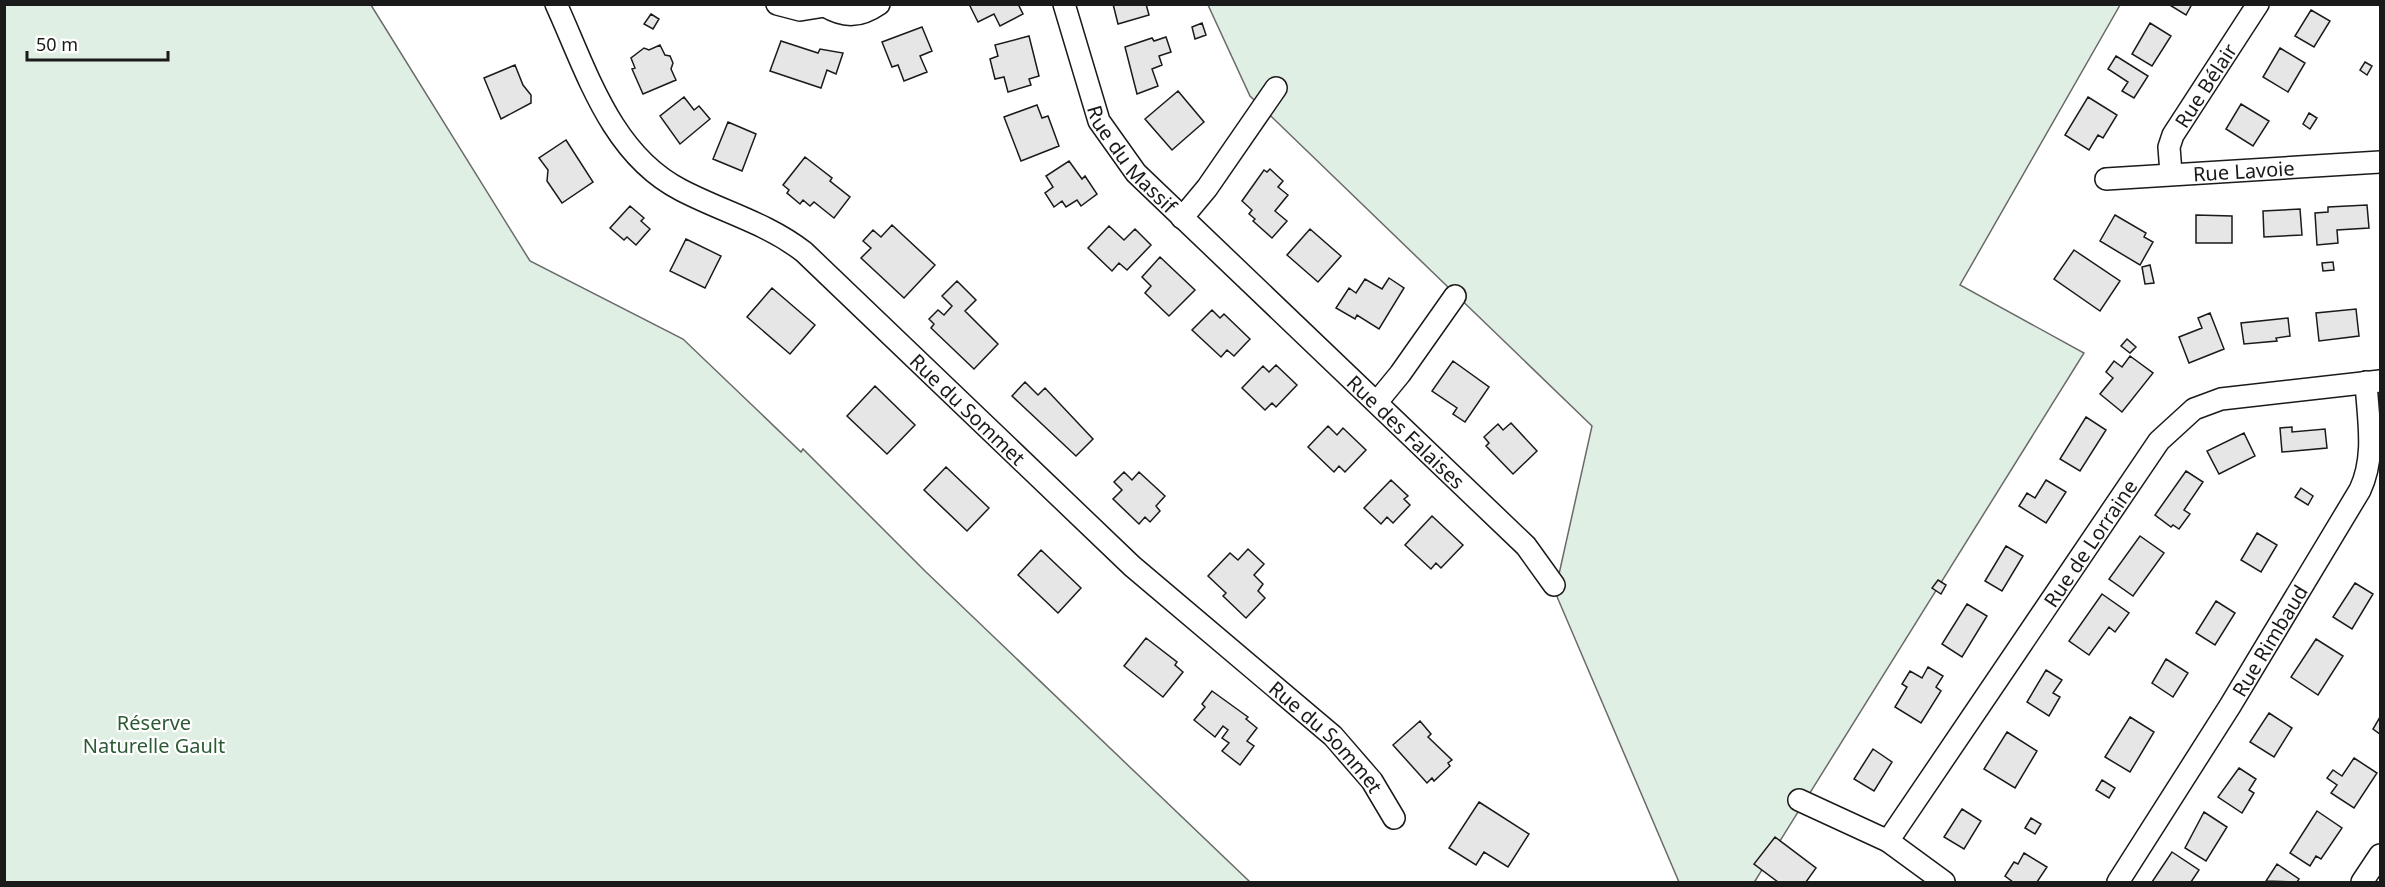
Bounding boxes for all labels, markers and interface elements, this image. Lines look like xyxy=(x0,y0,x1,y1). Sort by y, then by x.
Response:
scale bar xyxy=(27,24,168,62)
text: 50 m xyxy=(36,32,78,56)
street label: Rue Bélair xyxy=(2168,38,2243,133)
street label: Rue du Massif xyxy=(1081,102,1184,219)
street label: Rue Lavoie xyxy=(2192,154,2295,187)
street label: Rue du Sommet xyxy=(904,347,1032,471)
street label: Rue des Falaises xyxy=(1342,369,1471,494)
street label: Rue de Lorraine xyxy=(2037,474,2143,612)
street label: Rue Rimbaud xyxy=(2225,580,2313,701)
street label: Rue du Sommet xyxy=(1264,674,1389,798)
park label: Réserve Naturelle Gault xyxy=(83,709,225,759)

